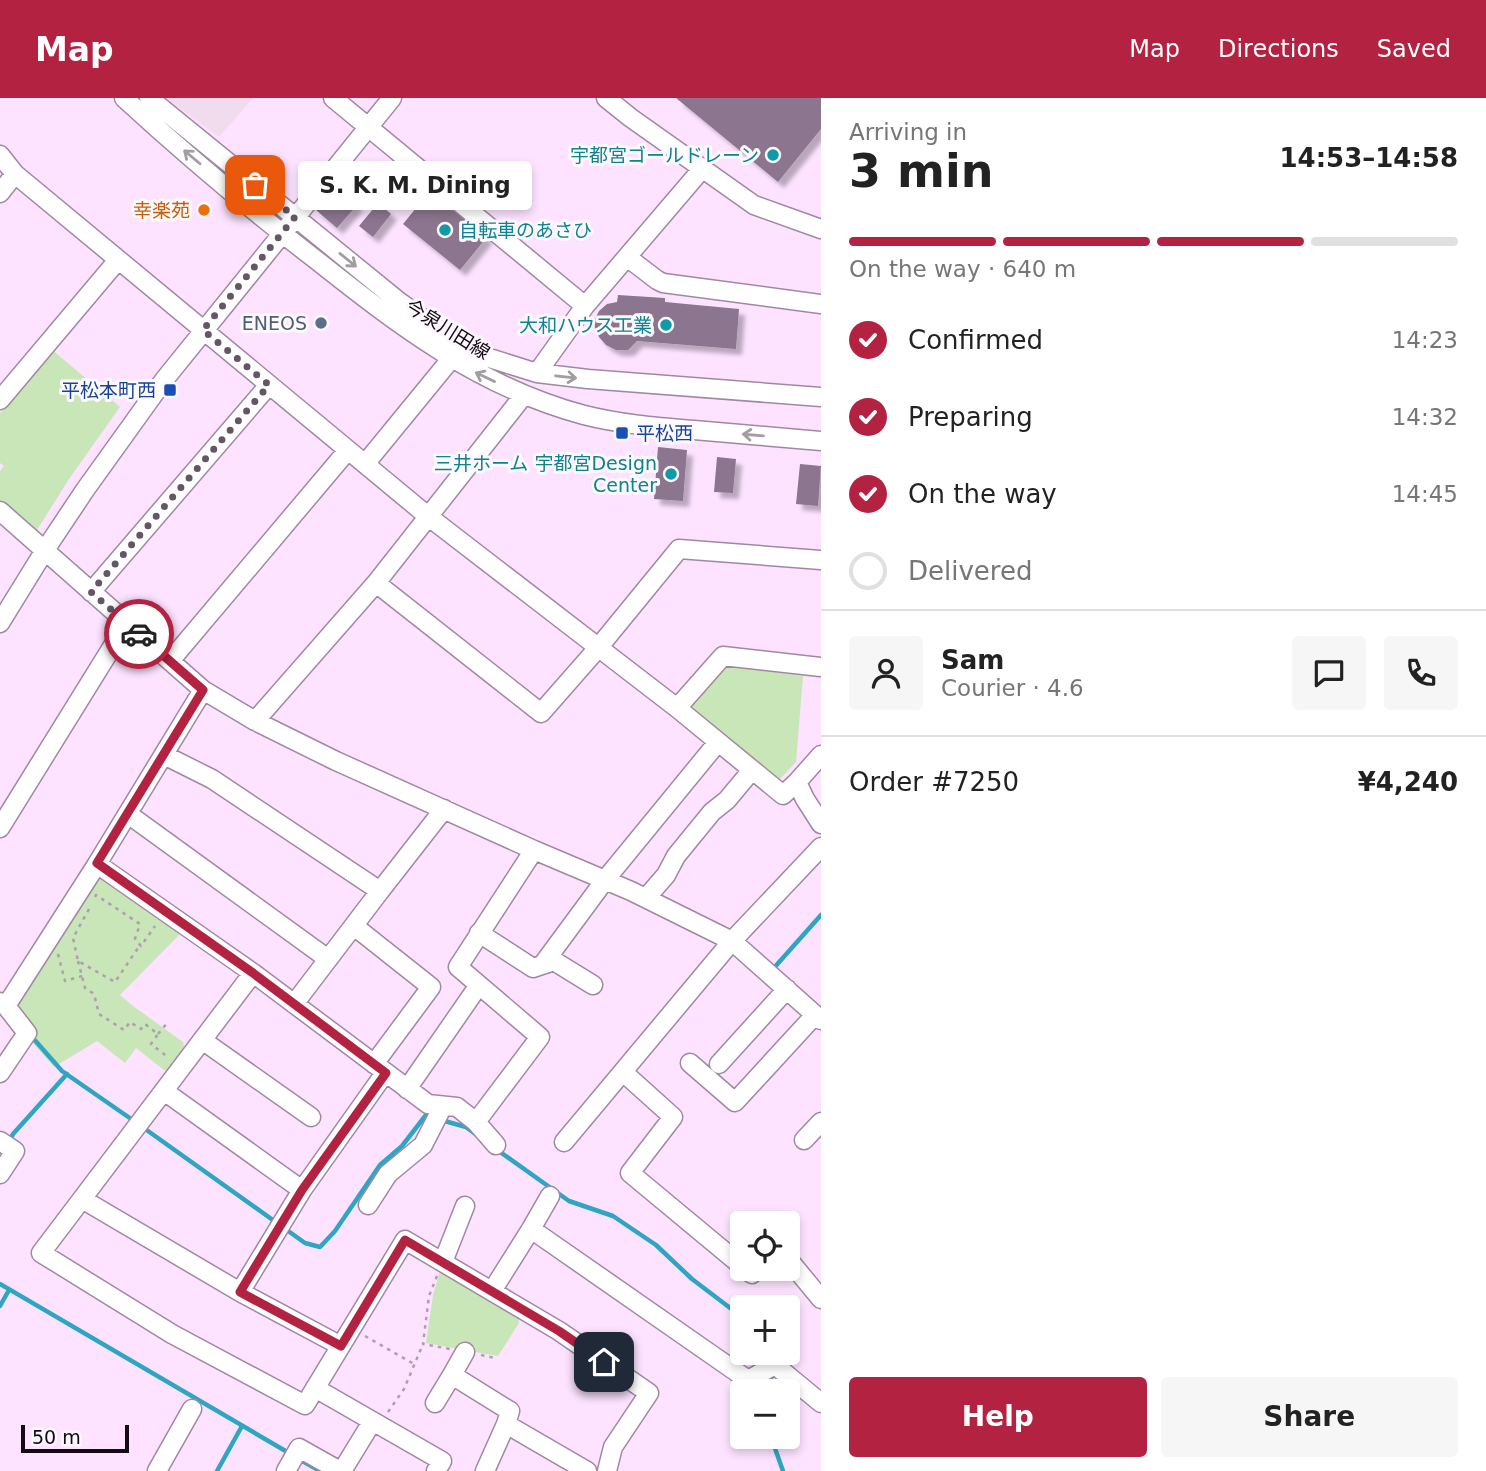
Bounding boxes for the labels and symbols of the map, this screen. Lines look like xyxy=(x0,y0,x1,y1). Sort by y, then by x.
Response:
place label: 宇都宮ゴールドレーン xyxy=(570,144,759,166)
marker: 宇都宮ゴールドレーン xyxy=(765,147,781,163)
one-way arrow xyxy=(183,149,201,165)
pin xyxy=(225,155,285,215)
callout: S. K. M. Dining xyxy=(297,160,532,210)
place label: 幸楽苑 xyxy=(133,199,190,221)
marker: 幸楽苑 xyxy=(196,202,212,218)
place label: 自転車のあさひ xyxy=(459,219,592,241)
marker: 自転車のあさひ xyxy=(437,222,453,238)
one-way arrow xyxy=(338,252,356,268)
street label: 今泉川田線 xyxy=(402,294,494,364)
place label: ENEOS xyxy=(242,312,307,334)
place label: 大和ハウス工業 xyxy=(519,314,652,336)
marker: ENEOS xyxy=(313,315,329,331)
marker: 大和ハウス工業 xyxy=(658,317,674,333)
one-way arrow xyxy=(475,369,496,383)
one-way arrow xyxy=(554,370,577,383)
place label: 平松本町西 xyxy=(61,379,156,401)
marker: 平松本町西 xyxy=(162,382,178,398)
place label: 平松西 xyxy=(636,422,693,444)
marker: 平松西 xyxy=(614,425,630,441)
one-way arrow xyxy=(742,428,765,441)
place label: 三井ホーム 宇都宮Design Center xyxy=(434,452,657,496)
marker: 三井ホーム 宇都宮Design Center xyxy=(663,466,679,482)
courier xyxy=(104,599,174,669)
pin xyxy=(574,1332,634,1392)
scale bar xyxy=(21,1422,130,1454)

